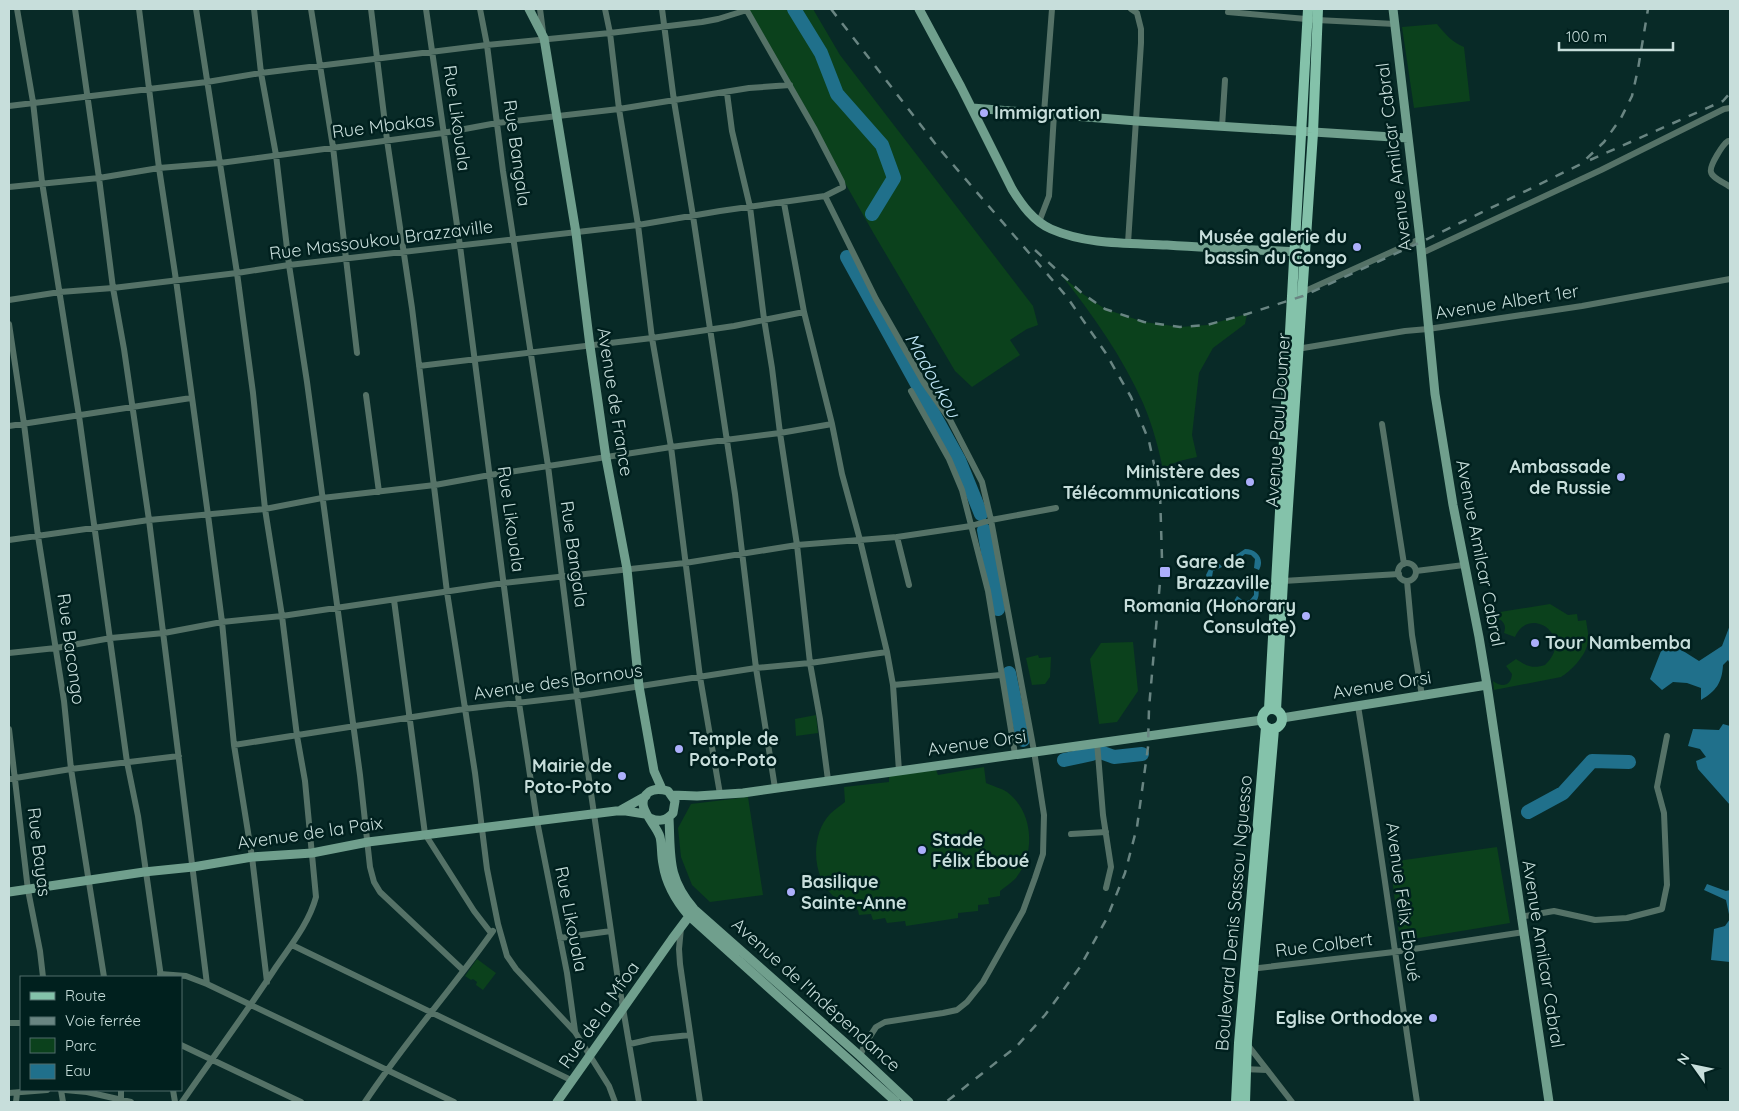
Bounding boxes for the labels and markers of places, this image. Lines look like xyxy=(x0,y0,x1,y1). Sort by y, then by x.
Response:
place label: Immigration xyxy=(994,101,1100,124)
marker: Immigration xyxy=(978,107,990,119)
place label: Musée galerie du bassin du Congo xyxy=(1199,225,1347,269)
marker: Musée galerie du bassin du Congo xyxy=(1351,241,1363,253)
place label: Ambassade de Russie xyxy=(1510,455,1611,499)
place label: Ministère des Télécommunications xyxy=(1063,460,1240,504)
marker: Ambassade de Russie xyxy=(1615,471,1627,483)
marker: Ministère des Télécommunications xyxy=(1244,476,1256,488)
place label: Gare de Brazzaville xyxy=(1176,550,1270,594)
marker: Gare de Brazzaville xyxy=(1158,565,1172,579)
place label: Romania (Honorary Consulate) xyxy=(1123,594,1296,638)
marker: Romania (Honorary Consulate) xyxy=(1300,610,1312,622)
place label: Tour Nambemba xyxy=(1545,631,1691,654)
marker: Tour Nambemba xyxy=(1529,637,1541,649)
place label: Temple de Poto-Poto xyxy=(689,727,779,771)
marker: Temple de Poto-Poto xyxy=(673,743,685,755)
place label: Mairie de Poto-Poto xyxy=(524,754,612,798)
marker: Mairie de Poto-Poto xyxy=(616,770,628,782)
place label: Stade Félix Éboué xyxy=(932,828,1029,872)
marker: Stade Félix Éboué xyxy=(916,844,928,856)
place label: Basilique Sainte-Anne xyxy=(801,870,907,914)
marker: Basilique Sainte-Anne xyxy=(785,886,797,898)
place label: Eglise Orthodoxe xyxy=(1275,1006,1423,1029)
marker: Eglise Orthodoxe xyxy=(1427,1012,1439,1024)

